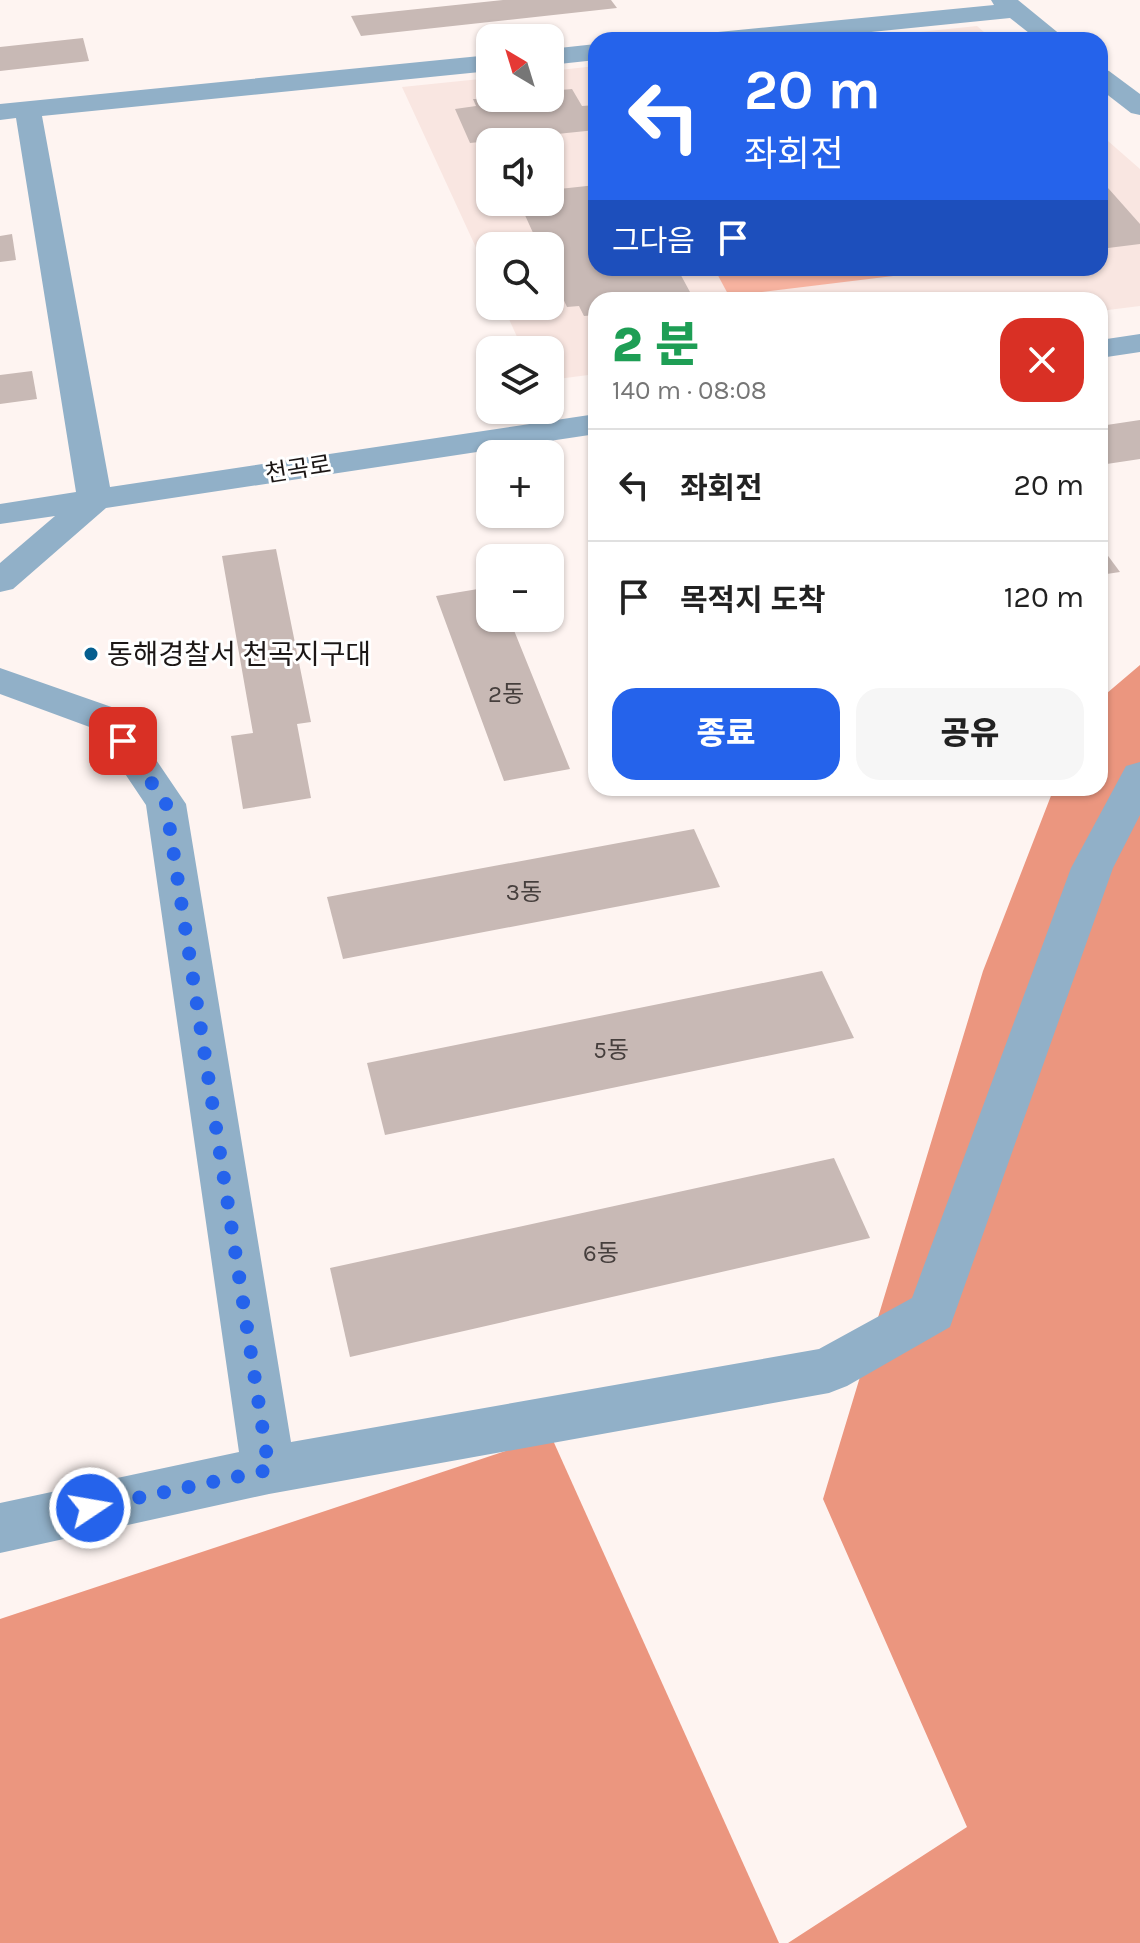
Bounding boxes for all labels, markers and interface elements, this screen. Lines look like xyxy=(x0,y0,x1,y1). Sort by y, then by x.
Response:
north arrow xyxy=(476,24,564,112)
map controls xyxy=(476,24,564,632)
text: 20 m xyxy=(744,57,881,122)
icon: left xyxy=(612,64,716,168)
button: sound xyxy=(476,128,564,216)
text: 좌회전 xyxy=(744,133,843,175)
icon: arrive xyxy=(711,216,755,260)
text: 그다음 xyxy=(612,223,695,259)
button: search xyxy=(476,232,564,320)
text: 2 분 xyxy=(612,317,699,373)
button: close xyxy=(1000,318,1084,402)
button: layers xyxy=(476,336,564,424)
text: 140 m · 08:08 xyxy=(612,375,767,406)
button: + xyxy=(476,440,564,528)
street label: 천곡로 xyxy=(263,450,333,488)
icon: left xyxy=(612,463,656,507)
text: 20 m xyxy=(1014,467,1084,503)
text: 좌회전 xyxy=(680,470,763,506)
button: − xyxy=(476,544,564,632)
icon: arrive xyxy=(612,575,656,619)
text: 120 m xyxy=(1004,579,1084,615)
text: 목적지 도착 xyxy=(680,582,826,618)
place label: 동해경찰서 천곡지구대 xyxy=(107,638,371,671)
marker: 동해경찰서 천곡지구대 xyxy=(82,645,100,663)
house number: 2동 xyxy=(488,680,524,708)
button: 종료 xyxy=(612,688,840,780)
button: 공유 xyxy=(856,688,1084,780)
pin xyxy=(89,707,157,775)
icon: arrive xyxy=(101,719,145,763)
house number: 3동 xyxy=(506,878,542,906)
house number: 5동 xyxy=(593,1036,629,1064)
house number: 6동 xyxy=(583,1239,619,1267)
position arrow xyxy=(48,1466,132,1550)

